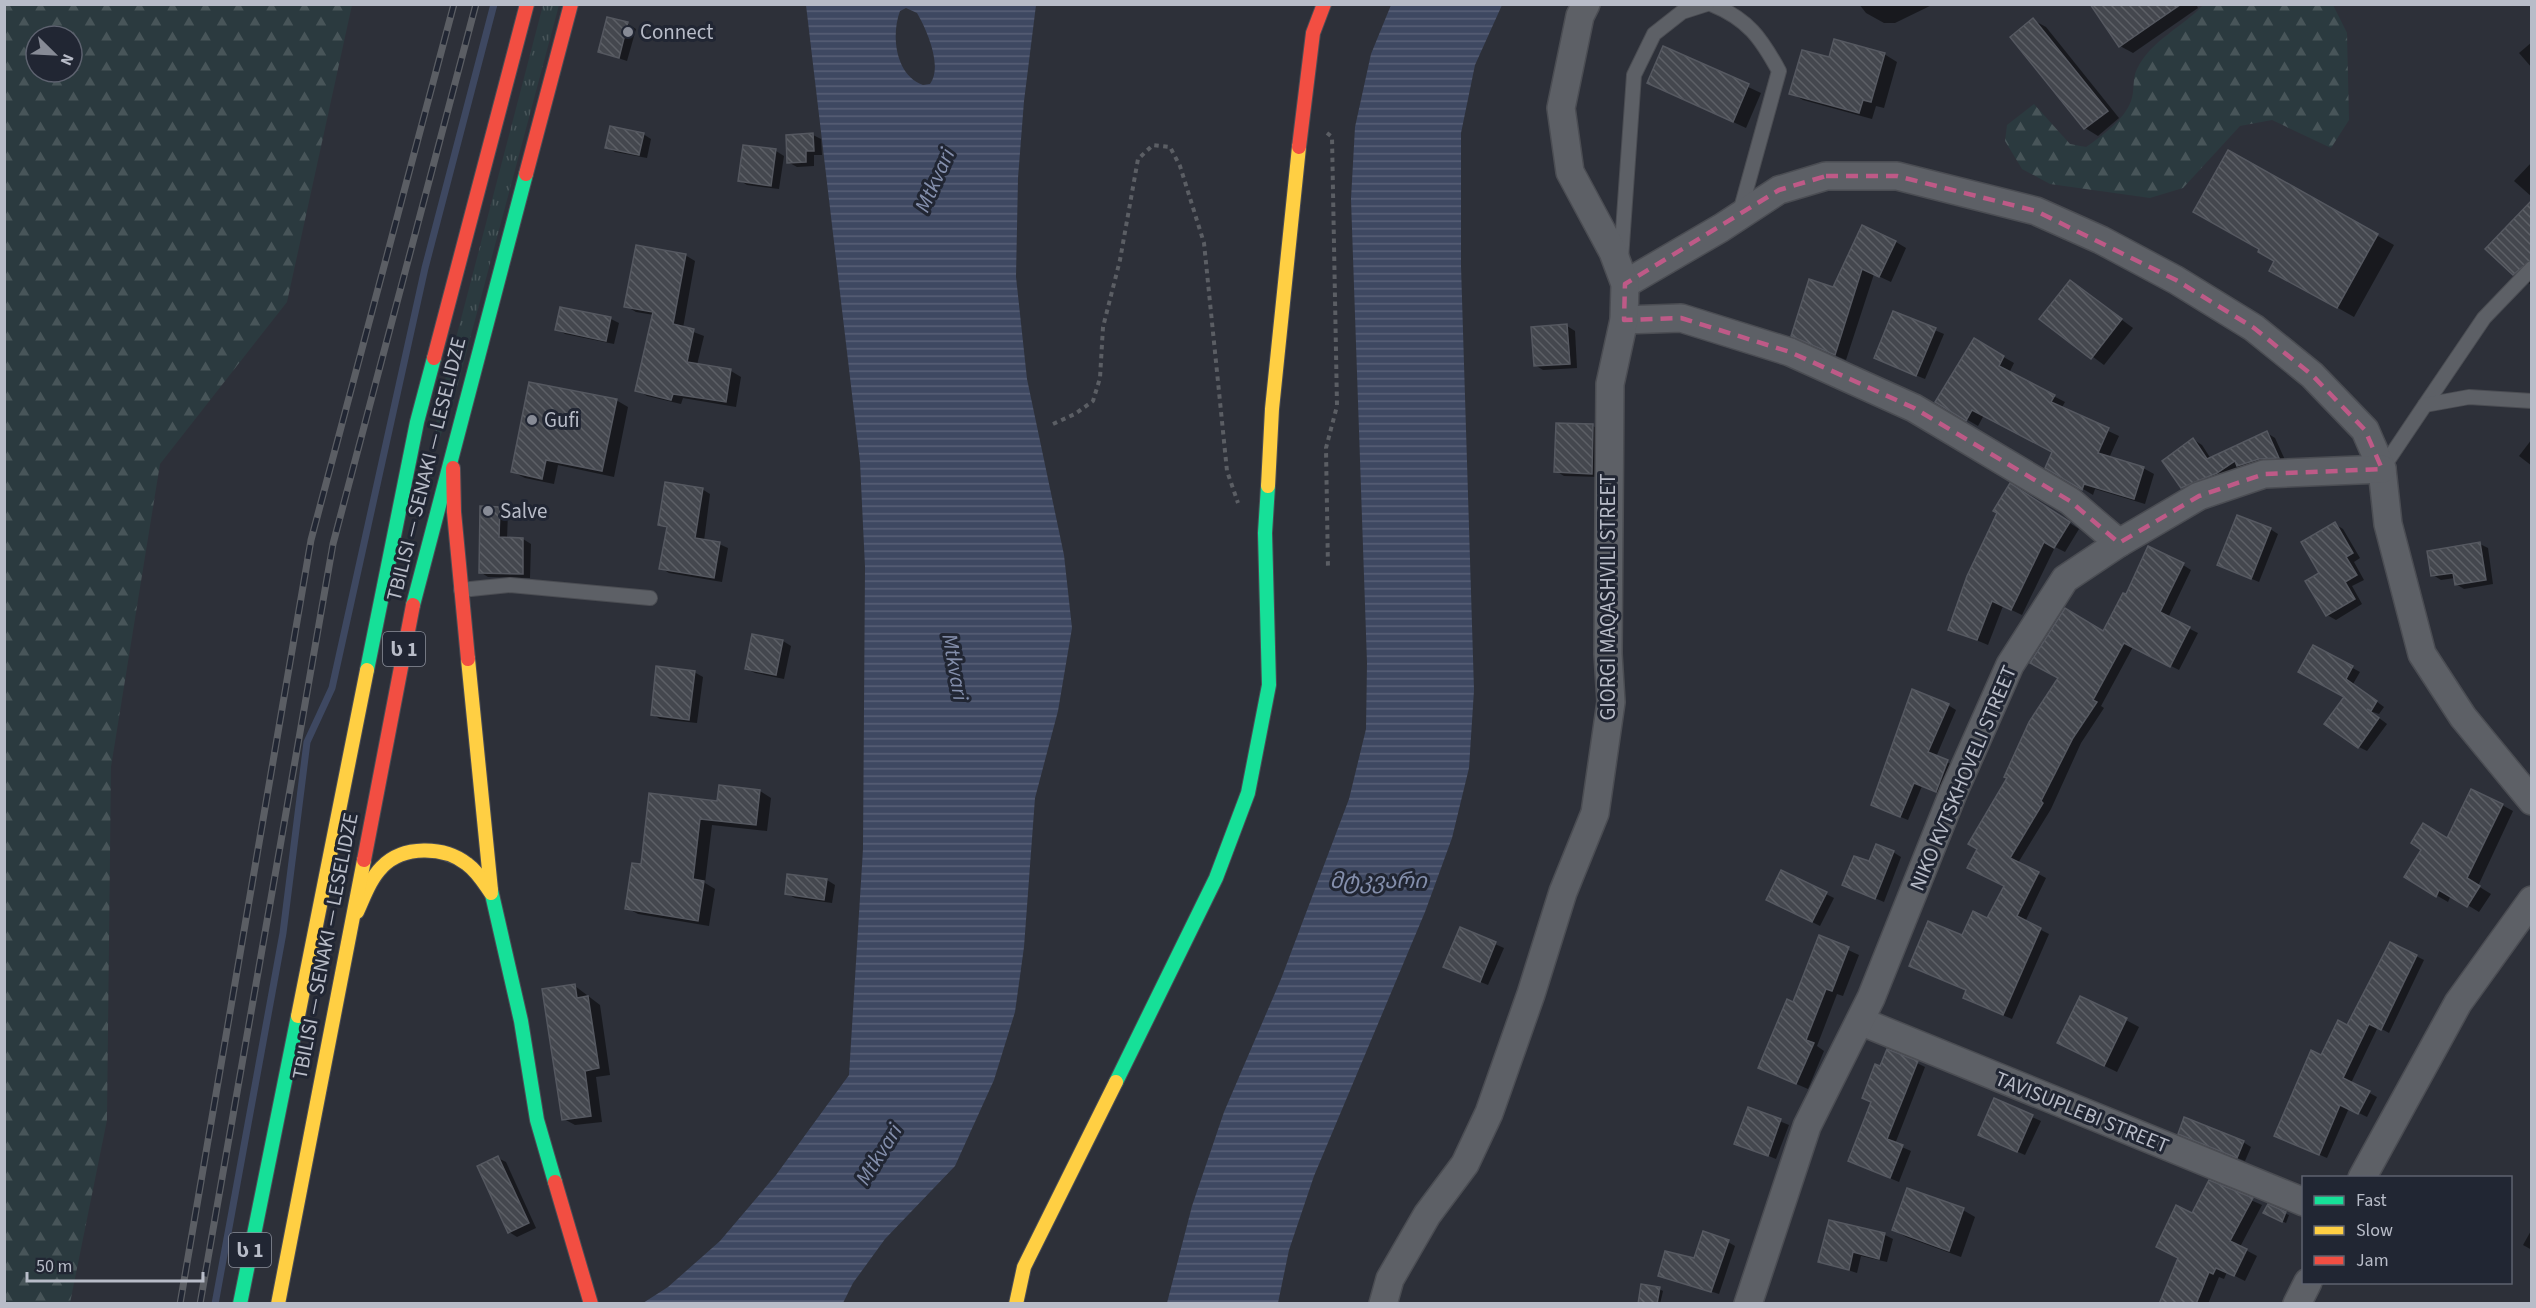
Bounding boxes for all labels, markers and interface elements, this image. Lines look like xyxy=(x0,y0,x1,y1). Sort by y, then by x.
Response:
place label: Connect xyxy=(640,17,713,47)
north arrow xyxy=(24,24,84,84)
marker: Connect xyxy=(621,25,635,39)
text: N xyxy=(55,50,79,69)
water label: Mtkvari xyxy=(907,142,964,218)
street label: TBILISI — SENAKI — LESELIDZE xyxy=(379,334,473,604)
place label: Gufi xyxy=(544,405,580,435)
marker: Gufi xyxy=(525,413,539,427)
street label: GIORGI MAQASHVILI STREET xyxy=(1593,473,1623,721)
place label: Salve xyxy=(500,496,547,526)
marker: Salve xyxy=(481,504,495,518)
water label: Mtkvari xyxy=(933,631,977,704)
road number: ს 1 xyxy=(383,632,425,666)
street label: NIKO KVTSKHOVELI STREET xyxy=(1902,661,2024,895)
street label: TBILISI — SENAKI — LESELIDZE xyxy=(284,810,366,1082)
water label: მტკვარი xyxy=(1329,865,1428,897)
street label: TAVISUPLEBI STREET xyxy=(1991,1063,2173,1161)
water label: Mtkvari xyxy=(847,1117,911,1192)
legend xyxy=(2302,1176,2512,1284)
text: Fast xyxy=(2356,1188,2387,1213)
text: Slow xyxy=(2356,1218,2393,1243)
road number: ს 1 xyxy=(229,1233,271,1267)
scale bar xyxy=(27,1245,202,1283)
text: Jam xyxy=(2356,1248,2389,1273)
text: 50 m xyxy=(36,1254,72,1279)

